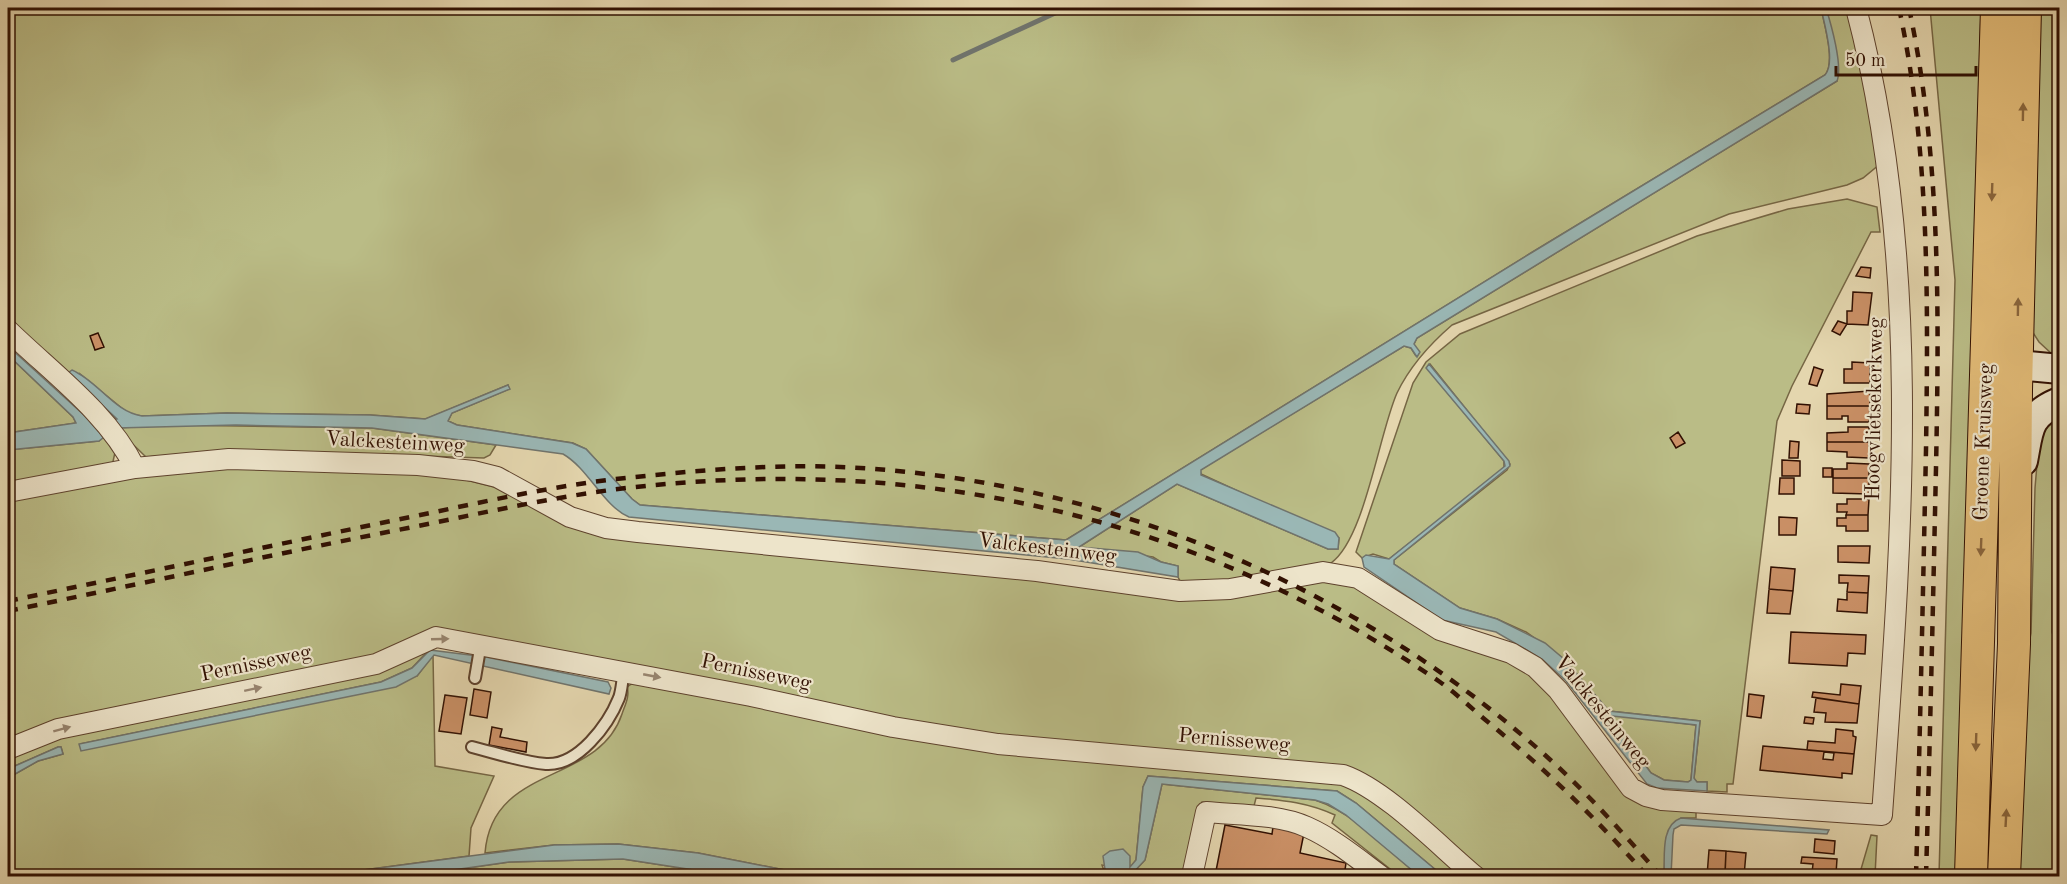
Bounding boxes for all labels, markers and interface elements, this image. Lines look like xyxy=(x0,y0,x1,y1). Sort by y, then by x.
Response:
scale bar xyxy=(1836,39,1976,77)
text: 50 m xyxy=(1845,52,1885,70)
one-way arrow xyxy=(2018,102,2027,121)
one-way arrow xyxy=(1987,182,1997,201)
one-way arrow xyxy=(2013,297,2023,316)
street label: Hoogvlietsekerkweg xyxy=(1863,316,1887,501)
street label: Groene Kruisweg xyxy=(1971,362,1997,521)
street label: Valckesteinweg xyxy=(325,429,466,457)
street label: Valckesteinweg xyxy=(976,530,1118,568)
one-way arrow xyxy=(1977,538,1986,557)
one-way arrow xyxy=(431,634,450,644)
street label: Pernisseweg xyxy=(199,642,314,686)
street label: Pernisseweg xyxy=(699,651,814,695)
street label: Valckesteinweg xyxy=(1550,651,1655,773)
one-way arrow xyxy=(643,672,662,681)
one-way arrow xyxy=(244,684,263,693)
one-way arrow xyxy=(53,724,71,733)
street label: Pernisseweg xyxy=(1177,726,1292,756)
one-way arrow xyxy=(1971,733,1980,752)
one-way arrow xyxy=(2002,809,2011,828)

